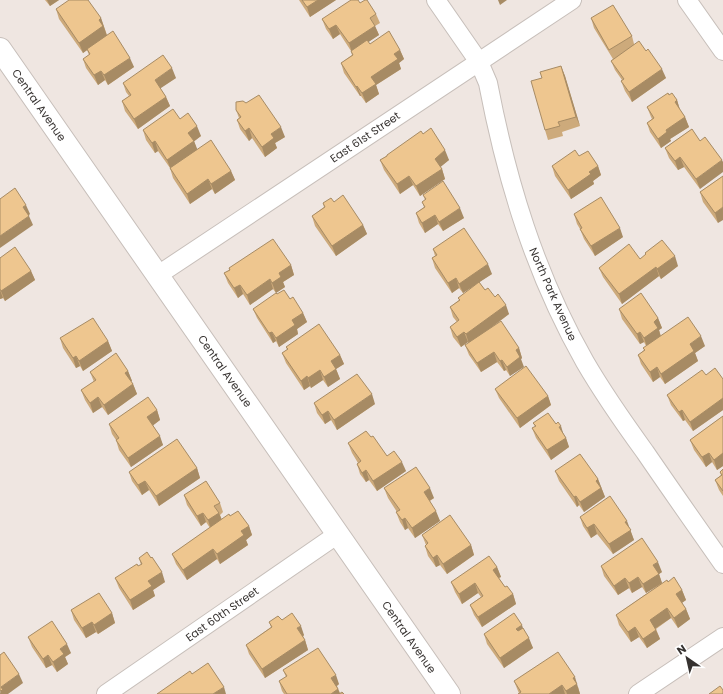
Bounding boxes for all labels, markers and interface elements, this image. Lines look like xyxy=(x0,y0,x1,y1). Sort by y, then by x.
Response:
street label: Central Avenue xyxy=(8,66,70,144)
street label: East 61st Street xyxy=(327,108,403,166)
street label: North Park Avenue xyxy=(525,245,581,343)
street label: Central Avenue xyxy=(194,332,256,410)
street label: East 60th Street xyxy=(182,583,262,645)
street label: Central Avenue xyxy=(378,598,440,676)
north arrow xyxy=(667,638,707,678)
text: N xyxy=(674,641,689,659)

